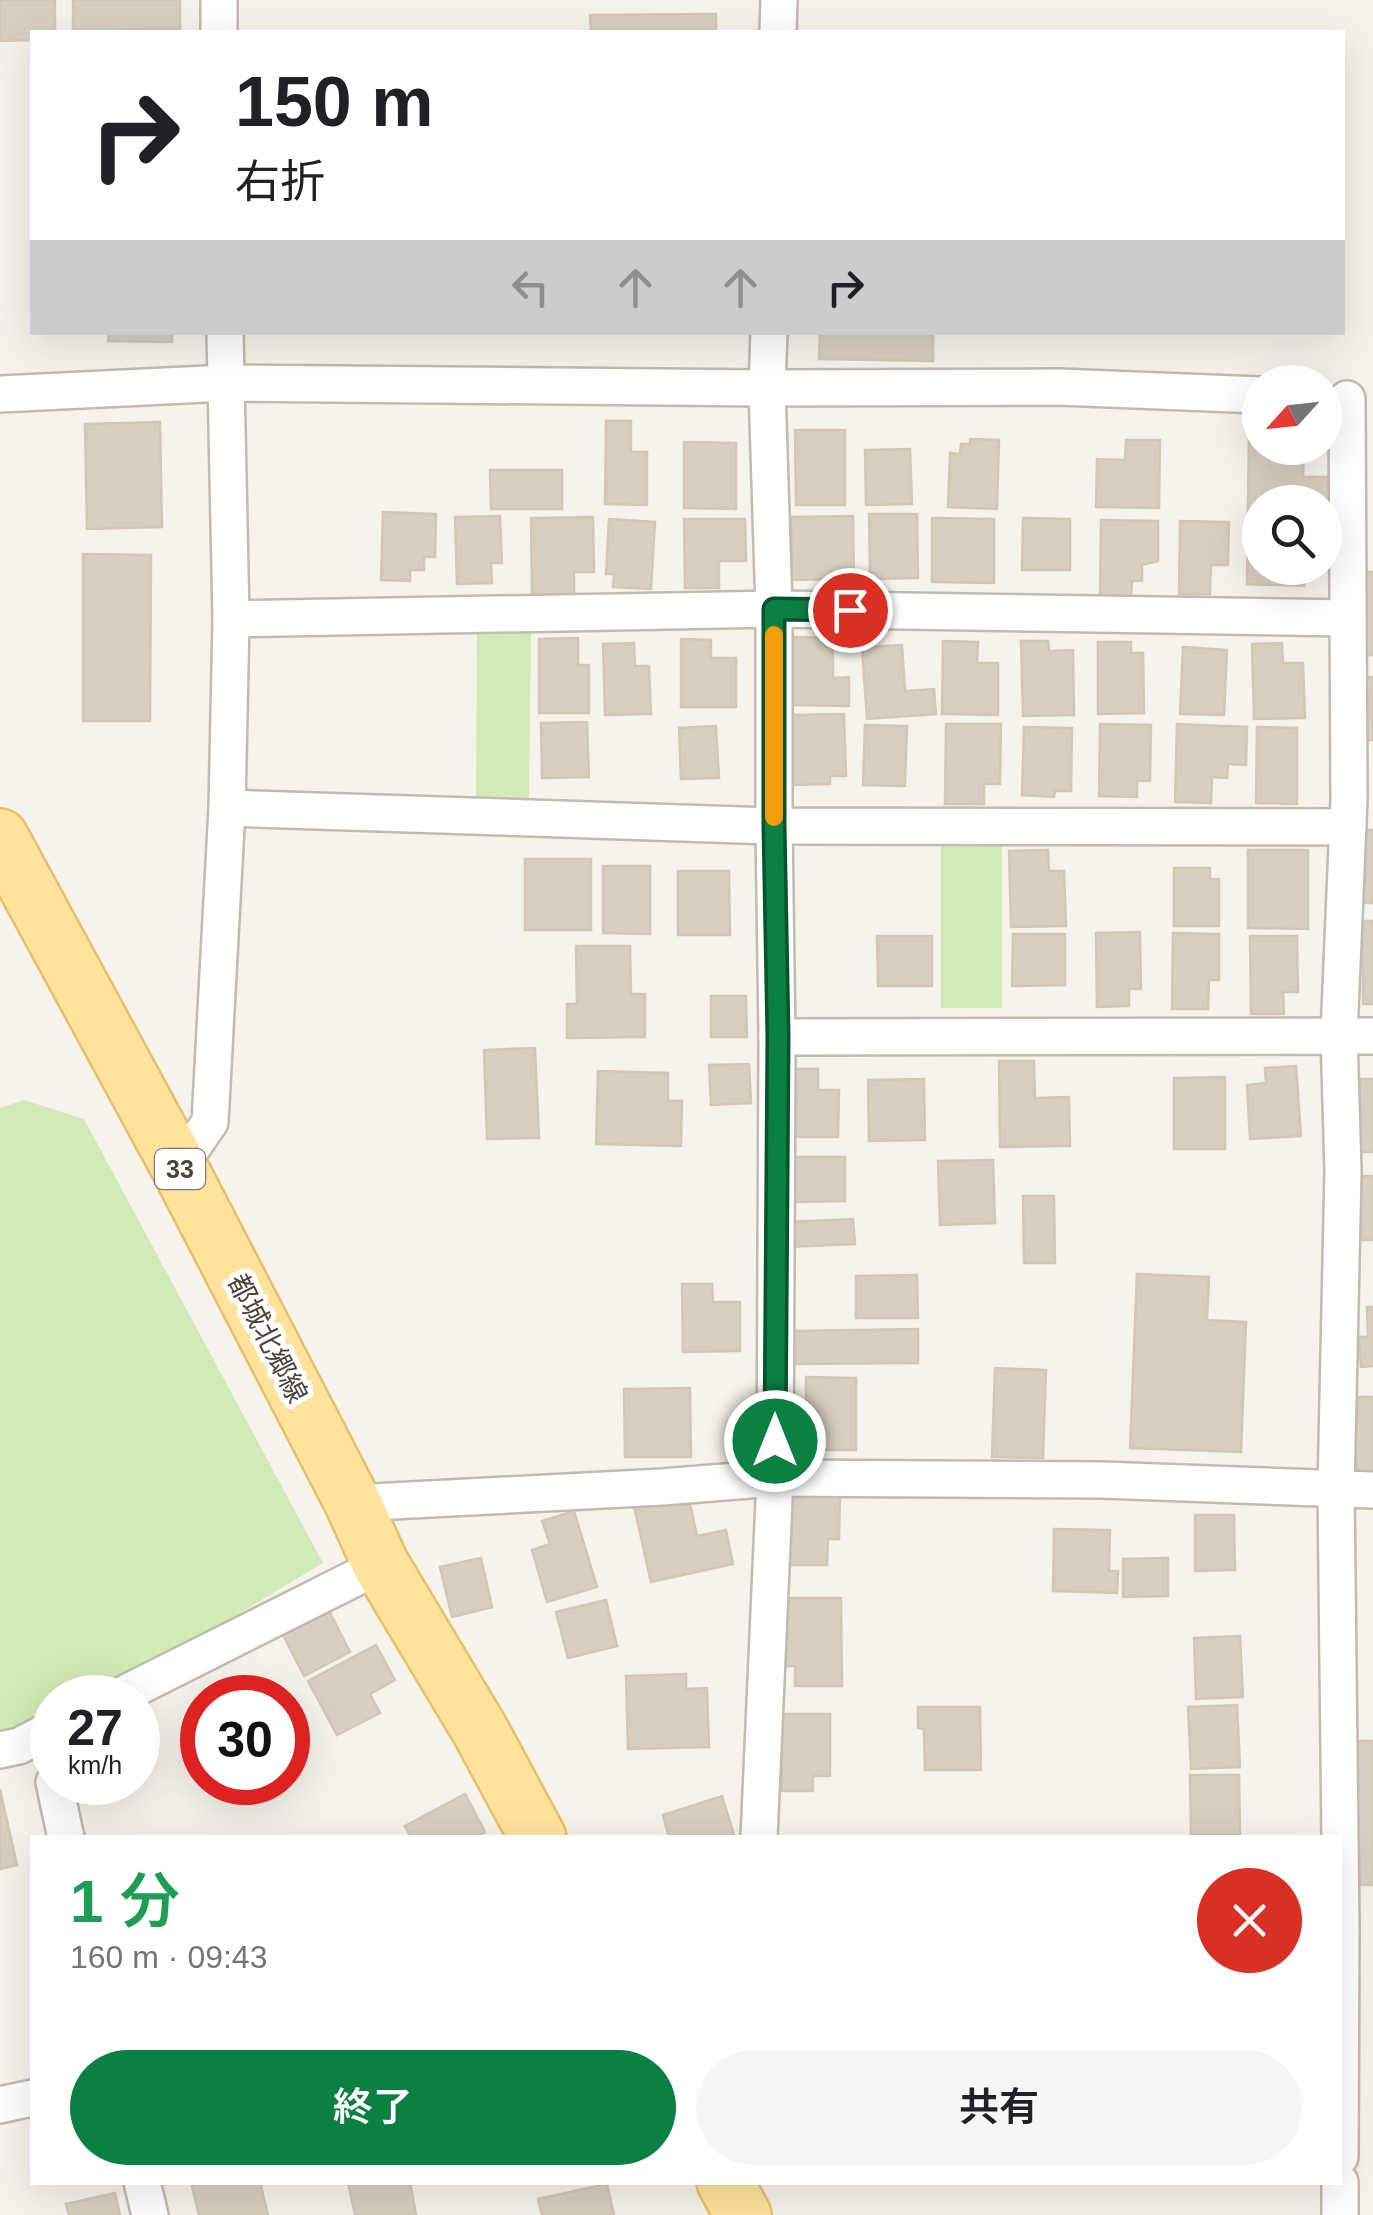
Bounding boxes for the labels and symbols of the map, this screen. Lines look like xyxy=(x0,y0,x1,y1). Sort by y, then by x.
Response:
north arrow xyxy=(1242,365,1342,465)
pin xyxy=(808,568,893,653)
road number: 33 xyxy=(155,1149,205,1189)
street label: 都城北郷線 xyxy=(222,1269,313,1408)
position arrow xyxy=(723,1389,827,1493)
speed limit sign: 30 xyxy=(180,1675,310,1805)

